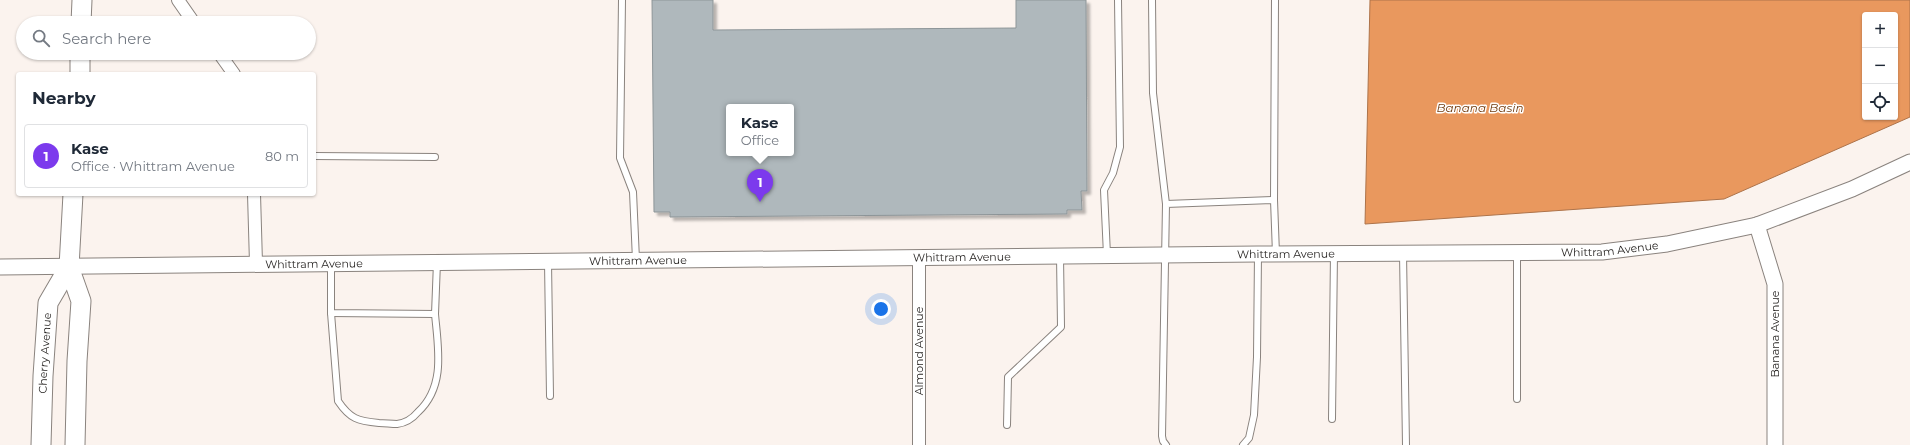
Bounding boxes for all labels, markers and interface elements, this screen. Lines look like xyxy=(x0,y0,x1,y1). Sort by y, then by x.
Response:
map controls xyxy=(1862,12,1898,120)
button: + xyxy=(1862,12,1898,48)
search box xyxy=(16,16,316,60)
icon: search xyxy=(30,27,52,49)
text: Search here xyxy=(62,29,151,48)
button: − xyxy=(1862,48,1898,84)
button: locate xyxy=(1862,84,1898,120)
text: Nearby xyxy=(32,88,96,108)
water label: Banana Basin xyxy=(1436,100,1524,115)
popup xyxy=(726,104,794,156)
text: Kase xyxy=(741,113,778,132)
text: Office xyxy=(741,132,779,148)
text: Kase xyxy=(71,139,109,158)
text: 1 xyxy=(43,148,49,164)
text: 80 m xyxy=(265,148,299,164)
text: Office · Whittram Avenue xyxy=(71,158,235,174)
pin: 1 xyxy=(747,169,773,202)
street label: Whittram Avenue xyxy=(1561,238,1660,259)
street label: Whittram Avenue xyxy=(1237,247,1335,261)
street label: Whittram Avenue xyxy=(913,250,1011,265)
street label: Whittram Avenue xyxy=(589,253,687,268)
street label: Whittram Avenue xyxy=(265,256,363,271)
street label: Banana Avenue xyxy=(1768,290,1782,378)
your location xyxy=(871,299,891,319)
street label: Almond Avenue xyxy=(912,306,926,395)
street label: Cherry Avenue xyxy=(35,312,54,394)

